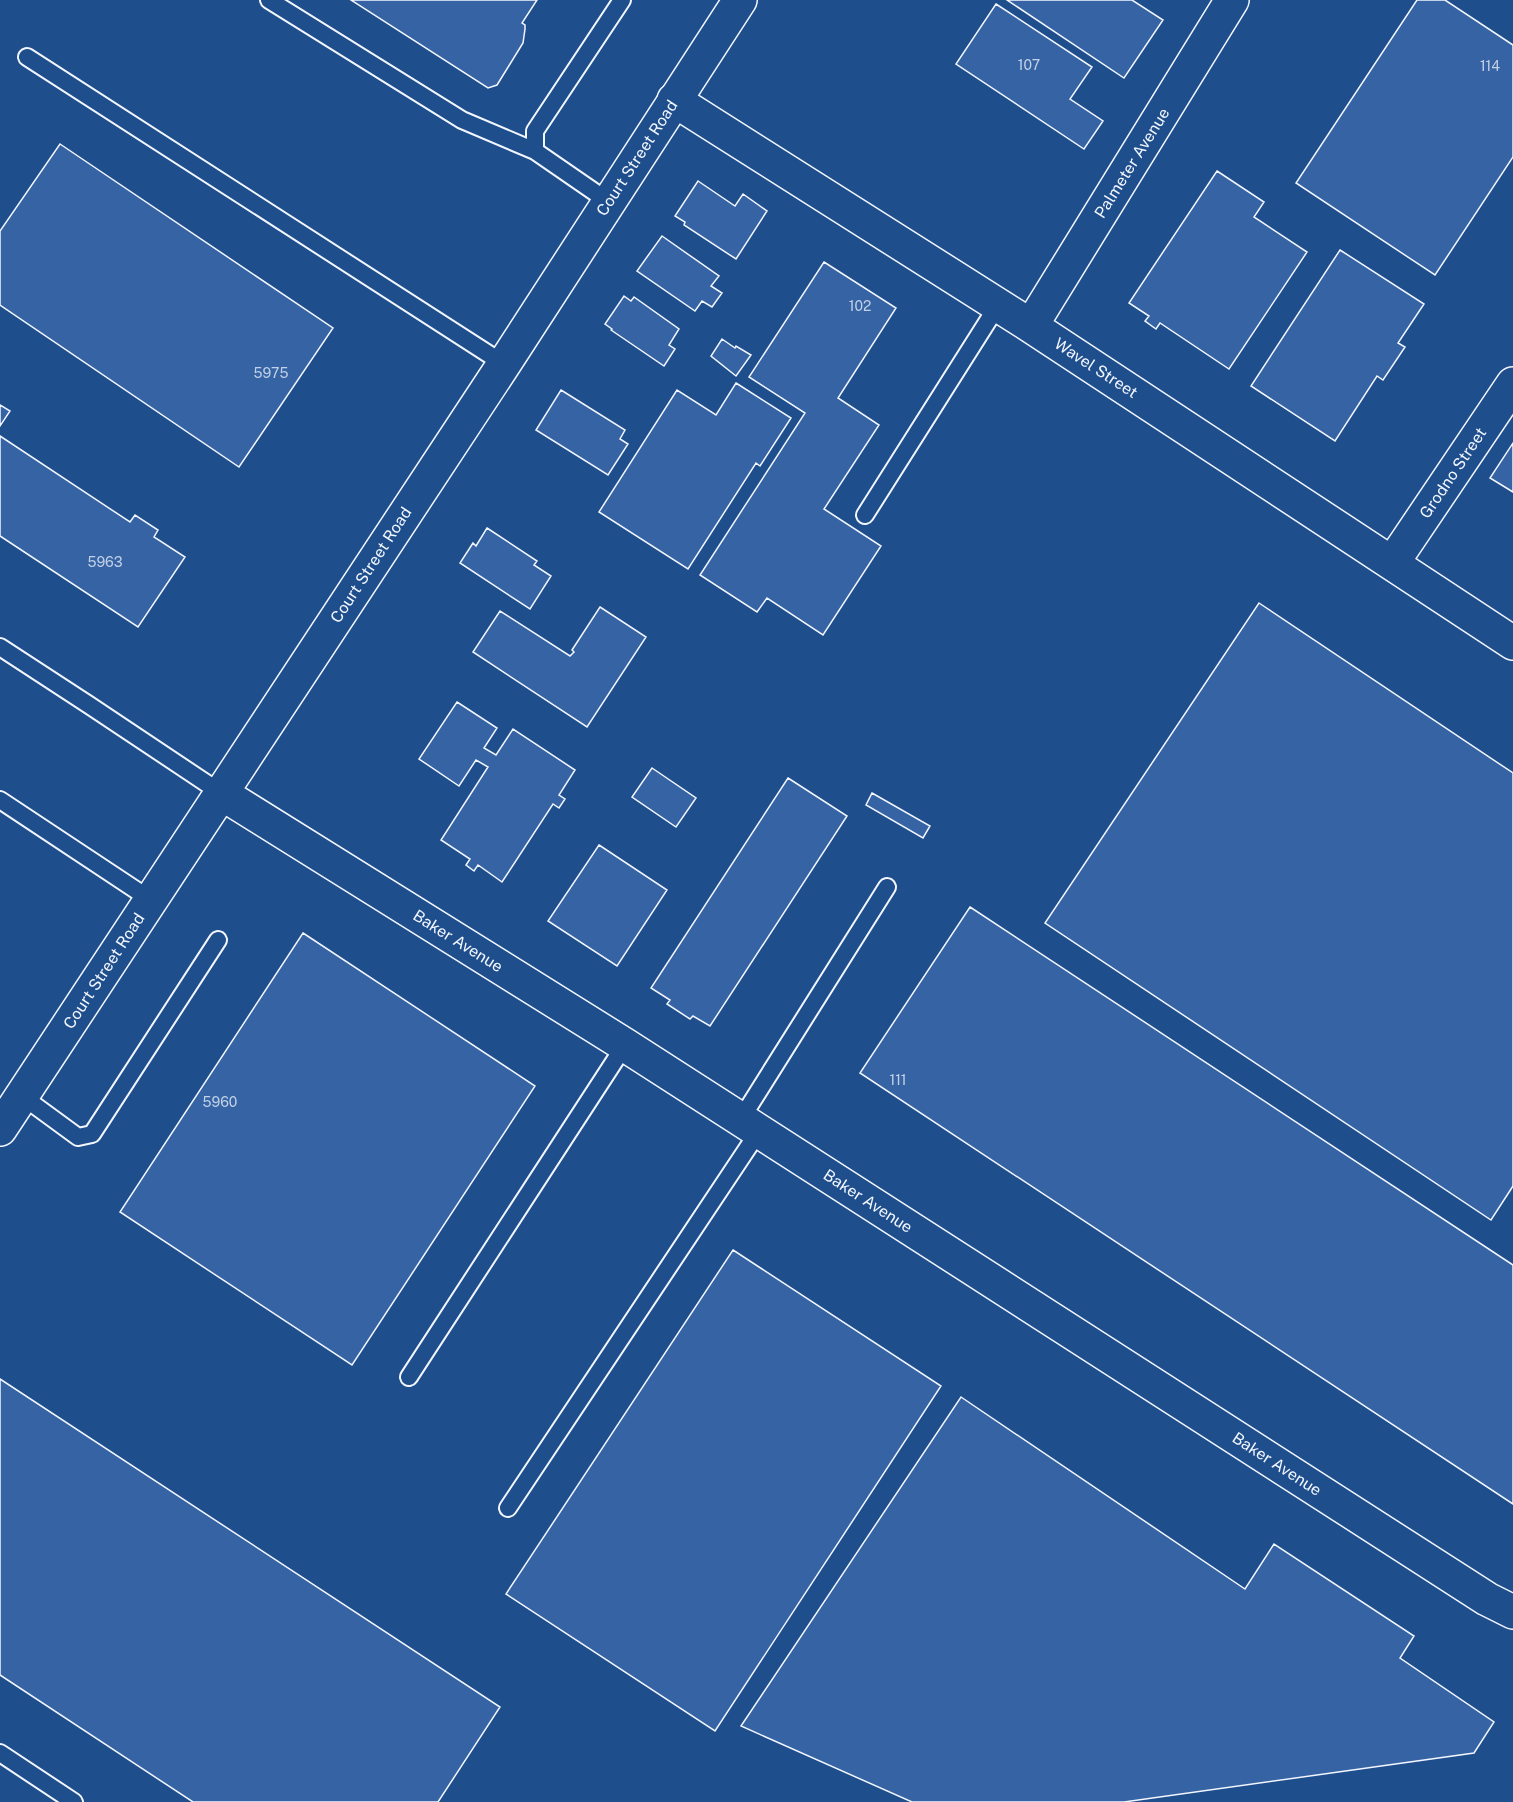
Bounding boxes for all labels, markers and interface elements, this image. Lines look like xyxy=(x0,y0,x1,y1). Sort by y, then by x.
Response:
house number: 107 xyxy=(1018,57,1040,73)
house number: 114 xyxy=(1480,58,1500,74)
street label: Court Street Road xyxy=(593,97,681,219)
street label: Palmeter Avenue xyxy=(1090,104,1174,222)
house number: 102 xyxy=(849,298,871,314)
street label: Wavel Street xyxy=(1051,334,1141,402)
house number: 5975 xyxy=(254,365,288,381)
street label: Grodno Street xyxy=(1416,424,1490,522)
street label: Court Street Road xyxy=(327,504,415,626)
house number: 5963 xyxy=(87,554,123,570)
street label: Baker Avenue xyxy=(410,906,506,976)
street label: Court Street Road xyxy=(60,910,148,1032)
house number: 111 xyxy=(889,1072,907,1088)
house number: 5960 xyxy=(203,1094,237,1110)
street label: Baker Avenue xyxy=(820,1165,916,1237)
street label: Baker Avenue xyxy=(1229,1428,1325,1500)

